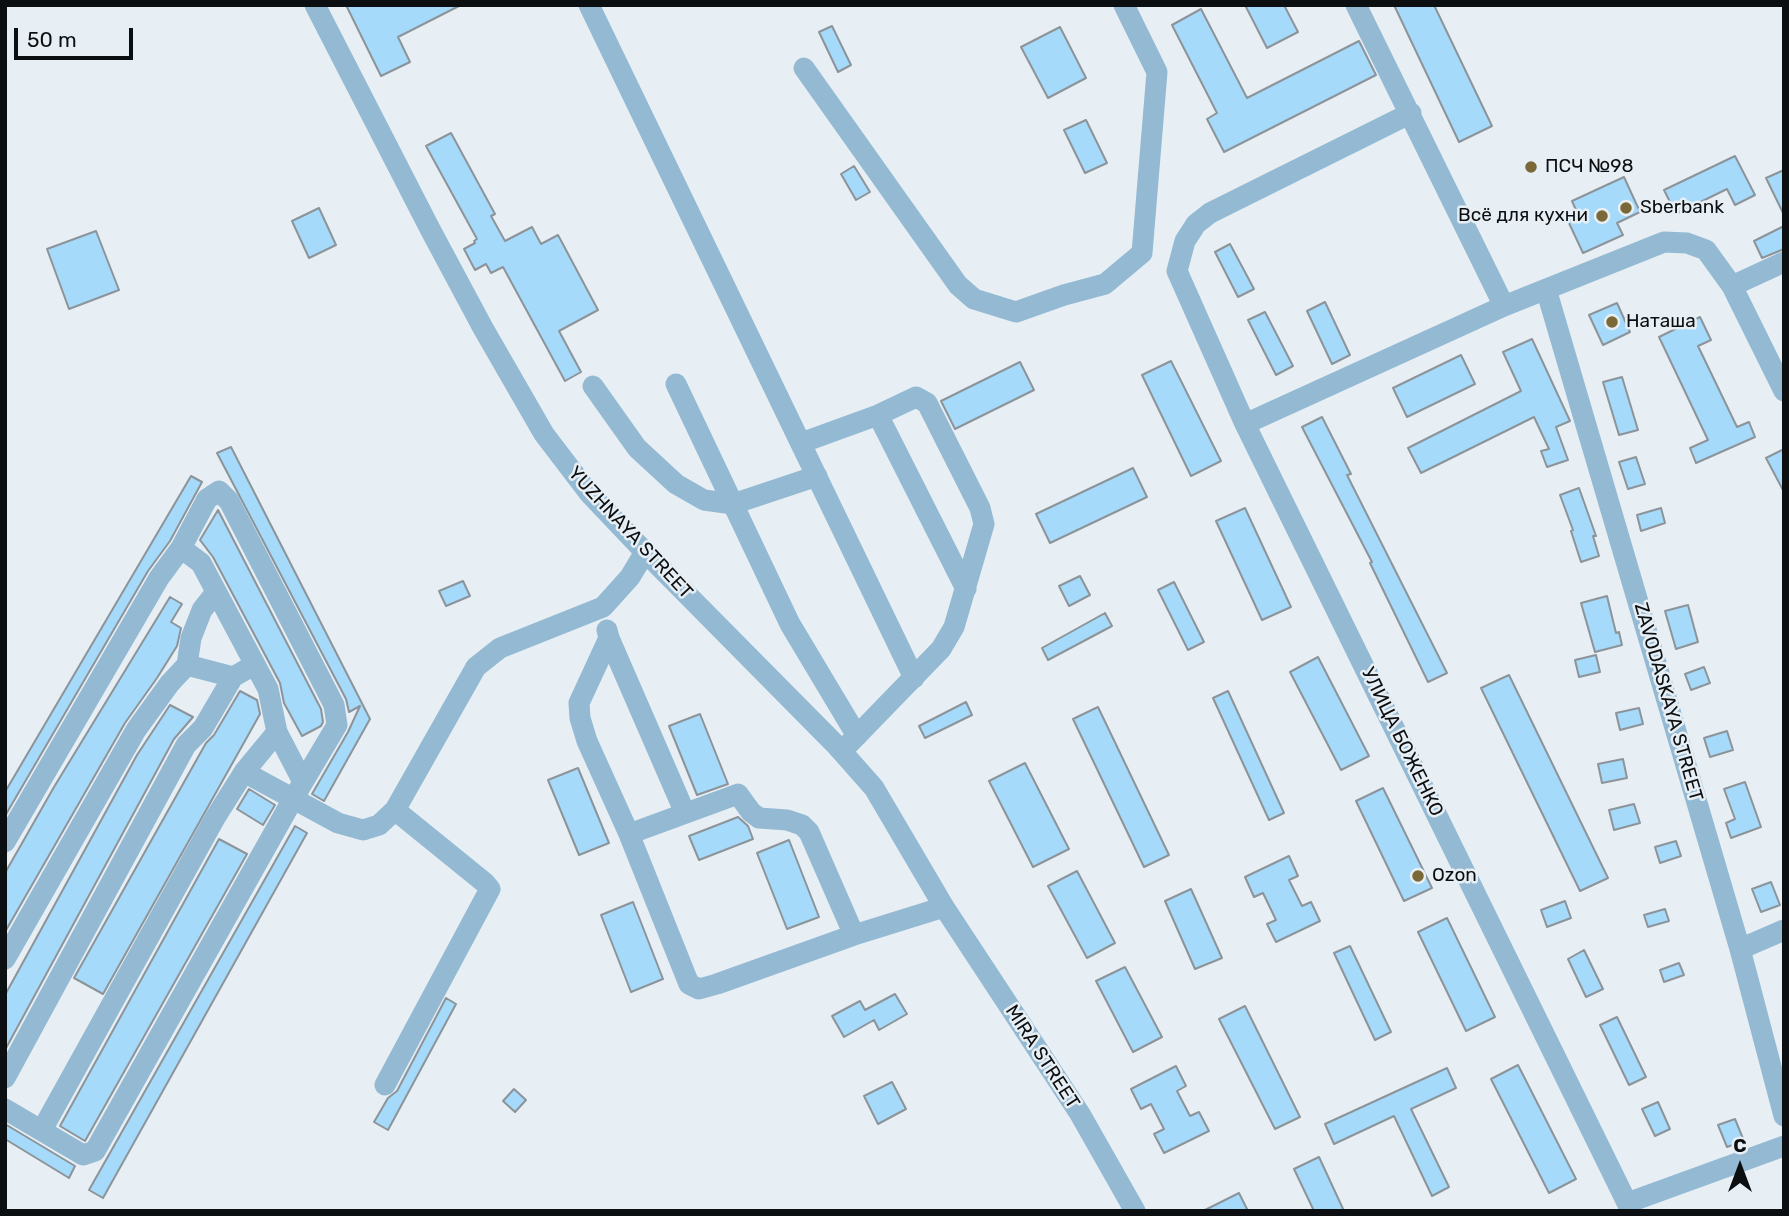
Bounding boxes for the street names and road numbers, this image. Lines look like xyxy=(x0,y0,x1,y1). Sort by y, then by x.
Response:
street label: YUZHNAYA STREET xyxy=(563,462,697,604)
street label: ZAVODASKAYA STREET xyxy=(1629,600,1707,804)
street label: УЛИЦА БОЖЕНКО xyxy=(1356,664,1448,820)
street label: MIRA STREET xyxy=(1000,1001,1084,1113)

